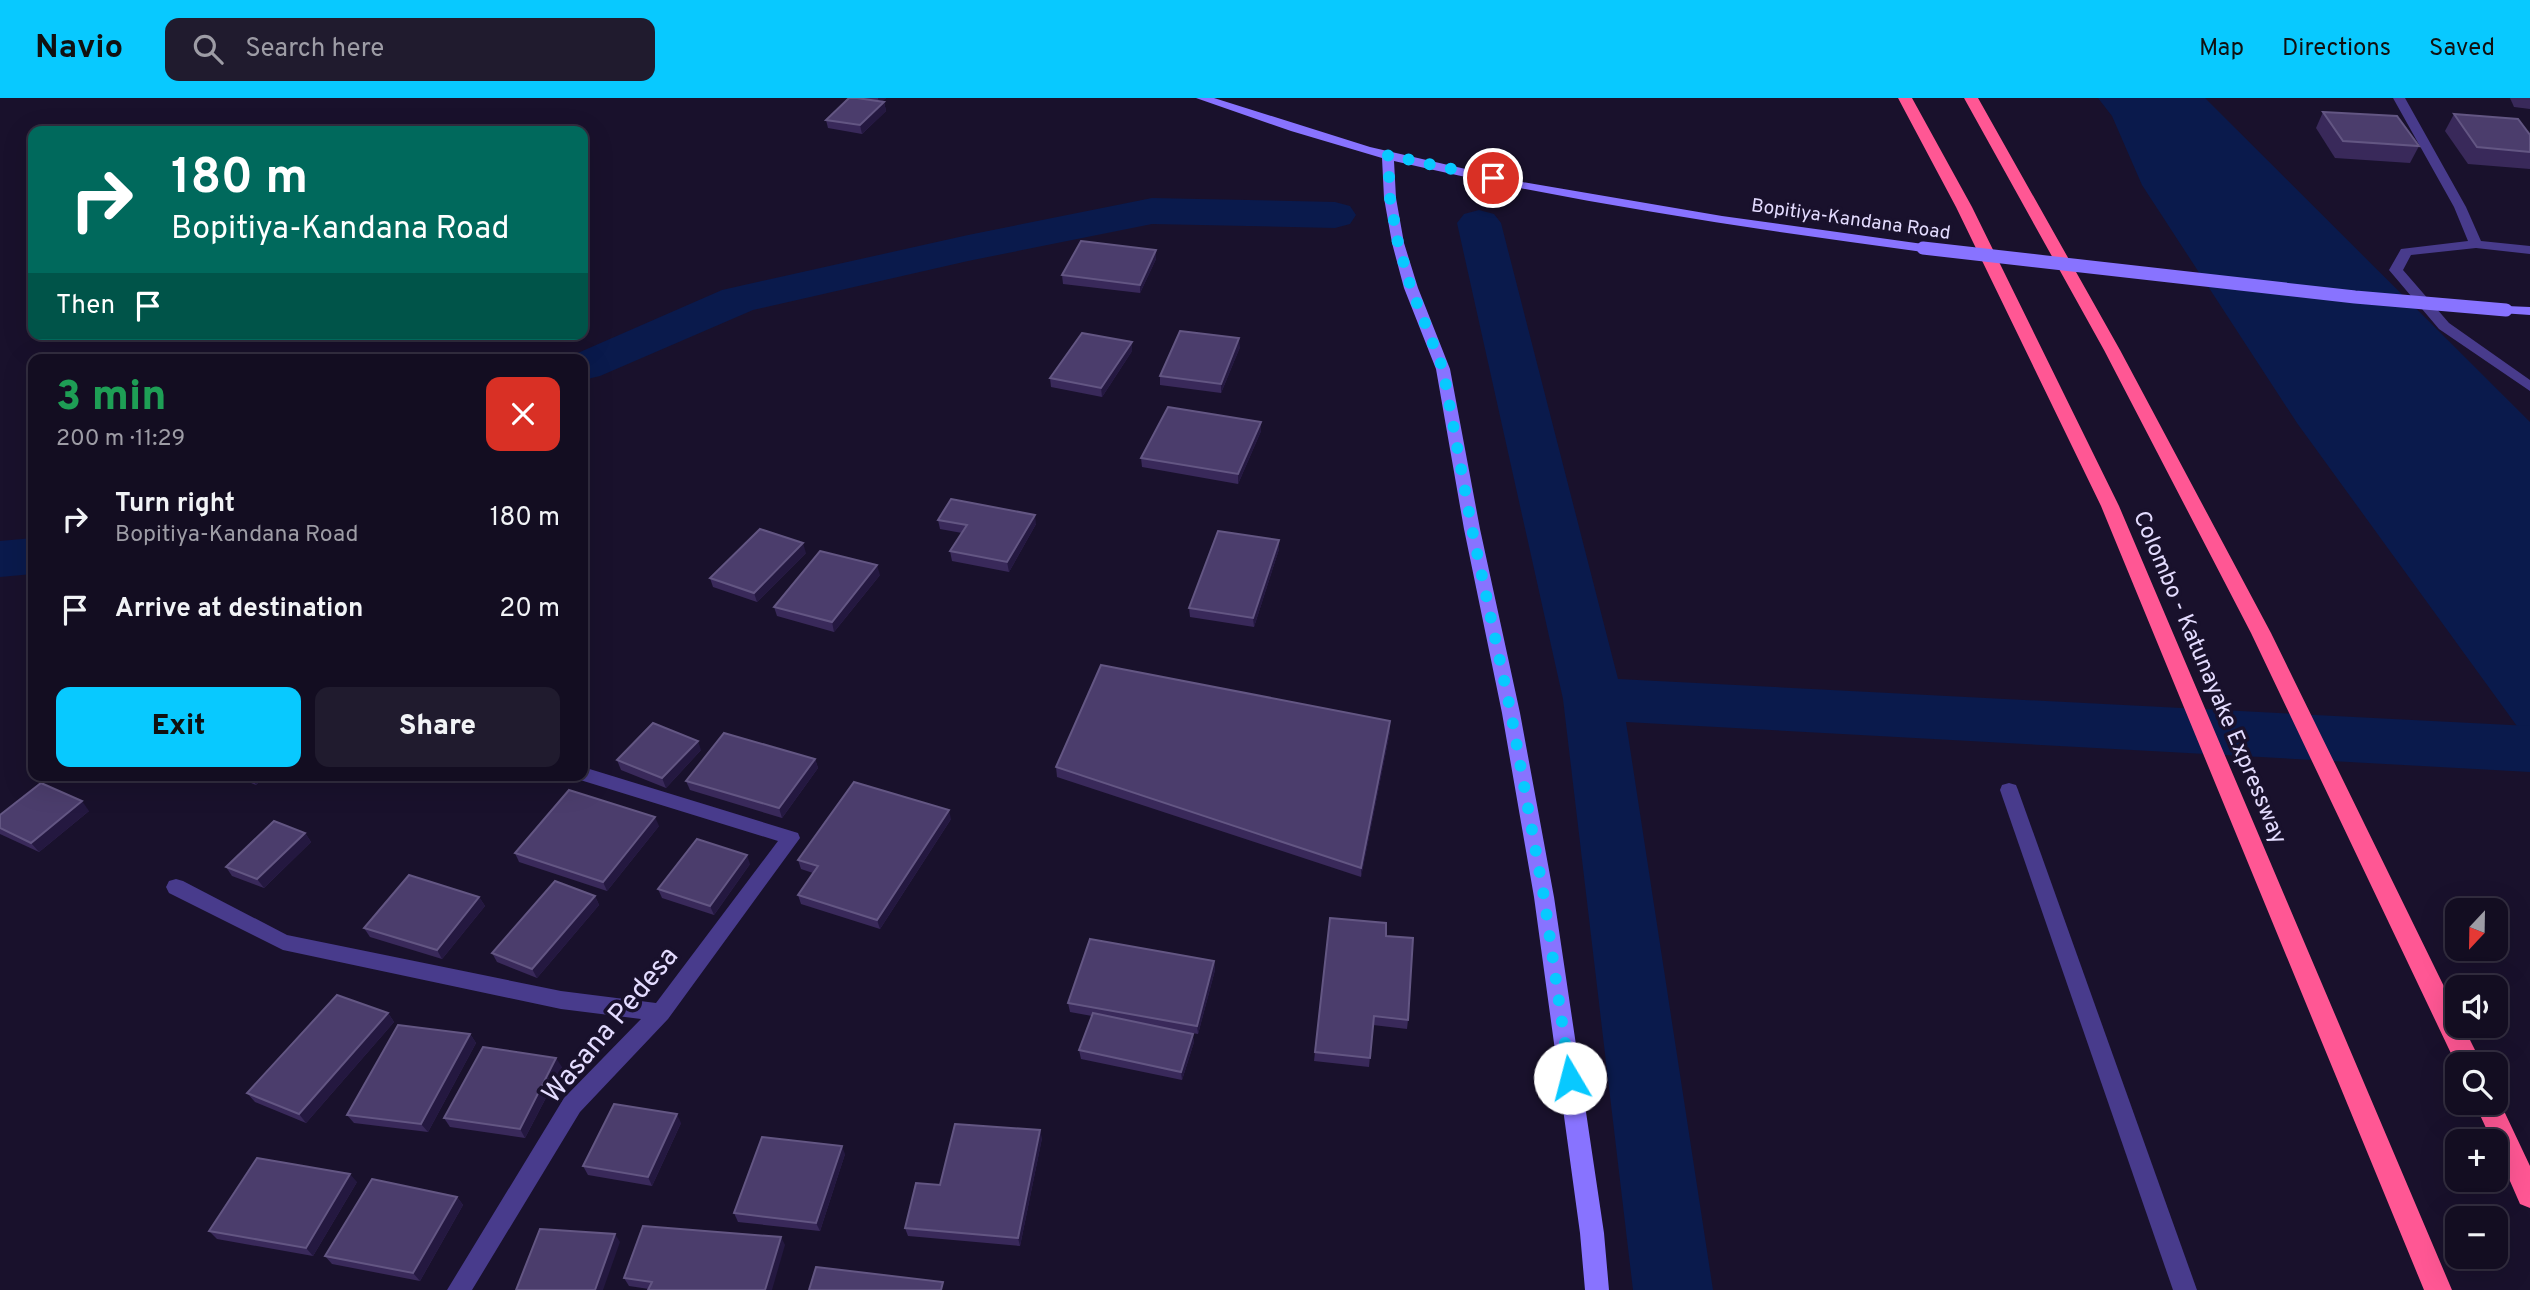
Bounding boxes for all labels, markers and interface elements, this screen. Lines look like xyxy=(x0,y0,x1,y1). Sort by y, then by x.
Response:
search box xyxy=(165,18,655,81)
text: Navio xyxy=(35,28,123,70)
icon: search xyxy=(189,30,227,68)
text: Search here xyxy=(245,33,384,66)
text: Map xyxy=(2199,34,2244,64)
text: Directions xyxy=(2282,34,2391,64)
text: Saved xyxy=(2429,34,2495,64)
pin xyxy=(1463,148,1523,208)
text: 180 m xyxy=(171,149,308,211)
icon: right xyxy=(56,154,147,245)
icon: arrive xyxy=(1474,159,1512,197)
street label: Bopitiya-Kandana Road xyxy=(1750,194,1952,246)
text: Bopitiya-Kandana Road xyxy=(171,210,510,250)
icon: arrive xyxy=(129,287,167,325)
text: Then xyxy=(56,290,115,323)
text: 3 min xyxy=(56,372,167,425)
button: close xyxy=(486,377,560,451)
text: 200 m · 11:29 xyxy=(56,425,185,454)
text: Turn right xyxy=(115,488,235,521)
icon: right xyxy=(56,500,94,538)
text: 180 m xyxy=(490,502,560,535)
street label: Colombo - Katunayake Expressway xyxy=(2125,507,2292,849)
text: Bopitiya-Kandana Road xyxy=(115,521,358,550)
icon: arrive xyxy=(56,591,94,629)
text: Arrive at destination xyxy=(115,593,363,626)
text: 20 m xyxy=(499,593,560,626)
button: Exit xyxy=(56,687,301,767)
button: Share xyxy=(315,687,560,767)
north arrow xyxy=(2445,898,2508,961)
map controls xyxy=(2445,898,2508,1269)
street label: Wasana Pedesa xyxy=(535,940,687,1112)
button: sound xyxy=(2445,975,2508,1038)
position arrow xyxy=(1533,1041,1607,1115)
button: search xyxy=(2445,1052,2508,1115)
button: + xyxy=(2445,1129,2508,1192)
button: − xyxy=(2445,1206,2508,1269)

